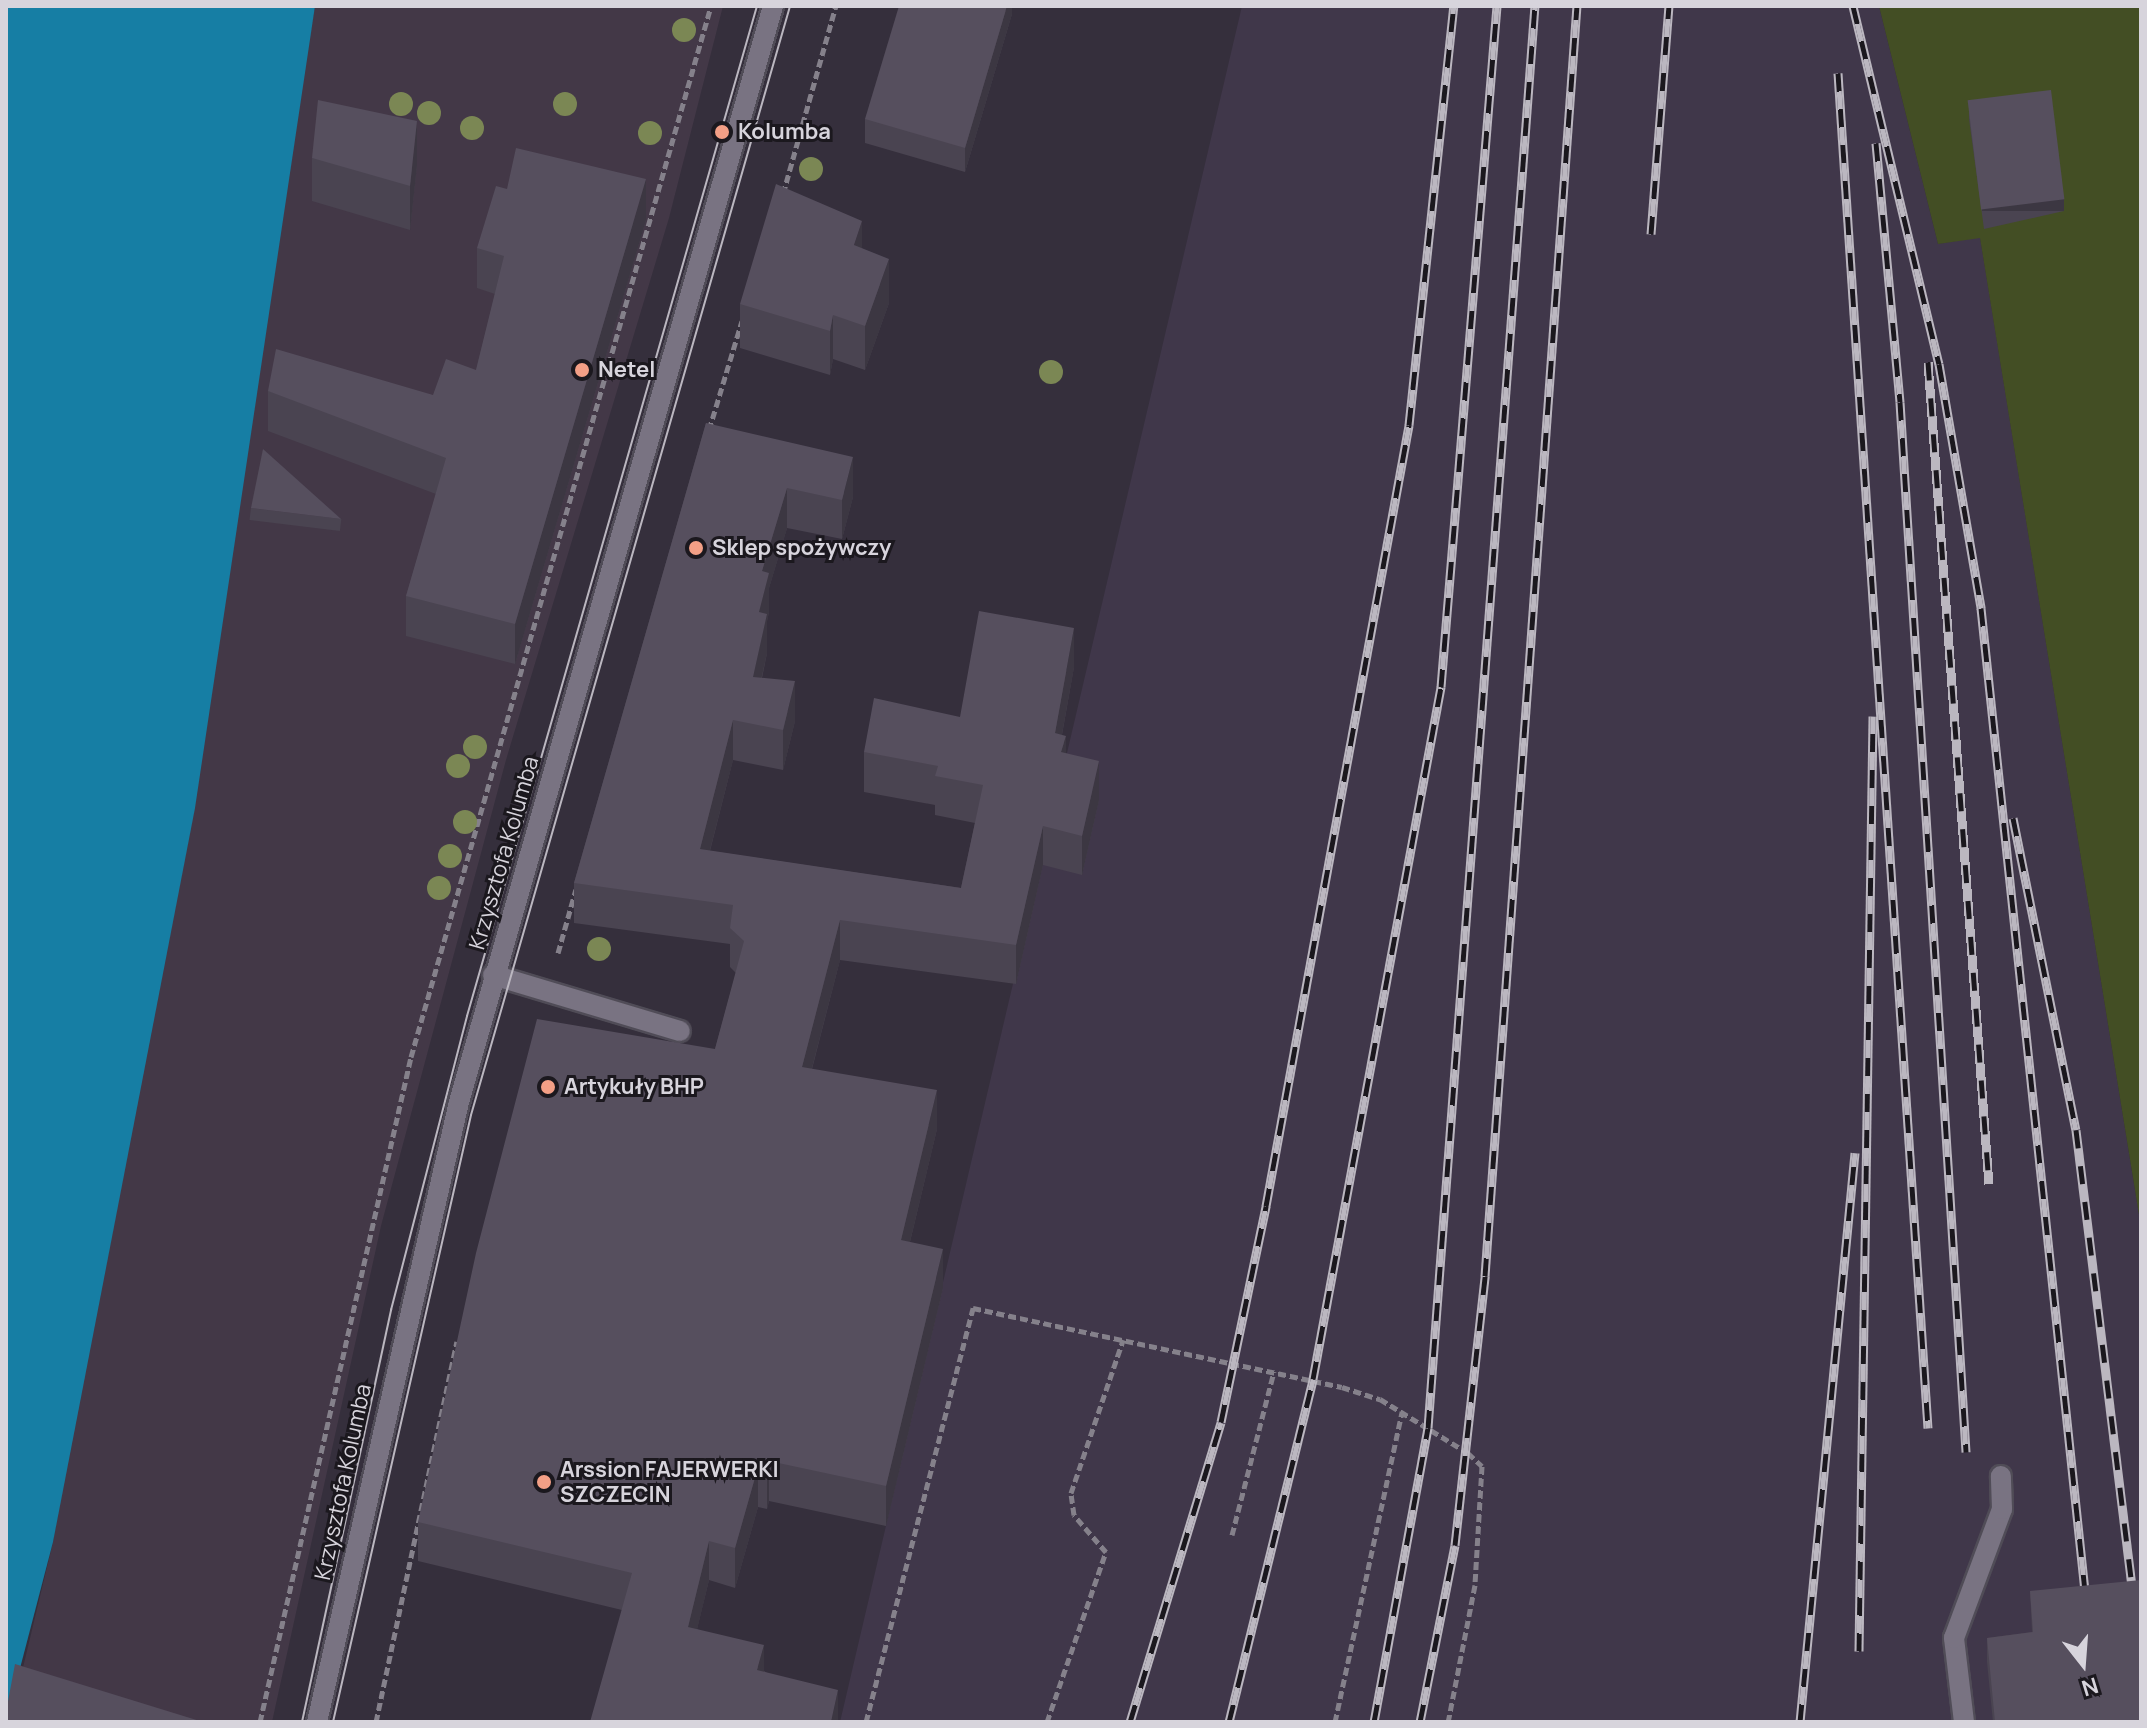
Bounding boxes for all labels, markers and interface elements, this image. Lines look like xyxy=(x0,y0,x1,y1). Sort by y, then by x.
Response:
place label: Kolumba xyxy=(738,119,831,145)
marker: Kolumba xyxy=(713,123,731,141)
place label: Netel xyxy=(598,357,655,383)
marker: Netel xyxy=(573,361,591,379)
place label: Sklep spożywczy xyxy=(712,535,891,561)
marker: Sklep spożywczy xyxy=(687,539,705,557)
street label: Krzysztofa Kolumba xyxy=(464,753,544,953)
place label: Artykuły BHP xyxy=(564,1074,704,1100)
marker: Artykuły BHP xyxy=(539,1078,557,1096)
street label: Krzysztofa Kolumba xyxy=(309,1382,377,1582)
place label: Arssion FAJERWERKI SZCZECIN xyxy=(560,1456,779,1508)
marker: Arssion FAJERWERKI SZCZECIN xyxy=(535,1473,553,1491)
north arrow xyxy=(2043,1624,2123,1704)
text: N xyxy=(2078,1670,2102,1704)

